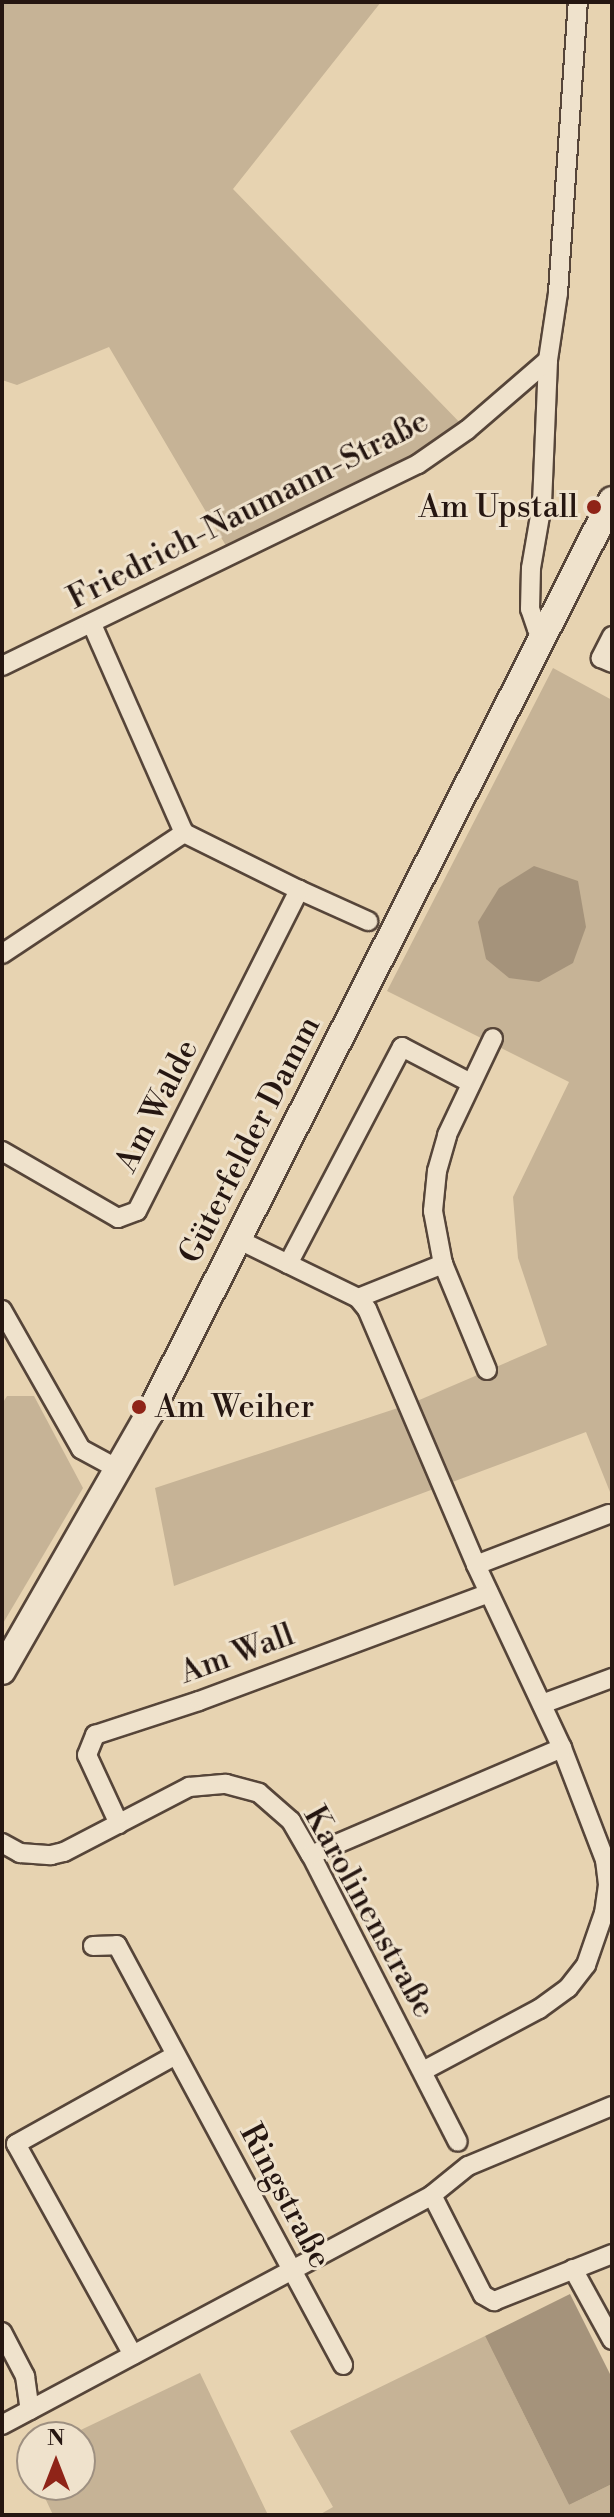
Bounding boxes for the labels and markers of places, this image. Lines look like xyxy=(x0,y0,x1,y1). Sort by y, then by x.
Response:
place label: Am Upstall xyxy=(419,488,578,526)
marker: Am Upstall xyxy=(585,498,603,516)
place label: Am Weiher xyxy=(155,1388,314,1426)
marker: Am Weiher xyxy=(130,1398,148,1416)

